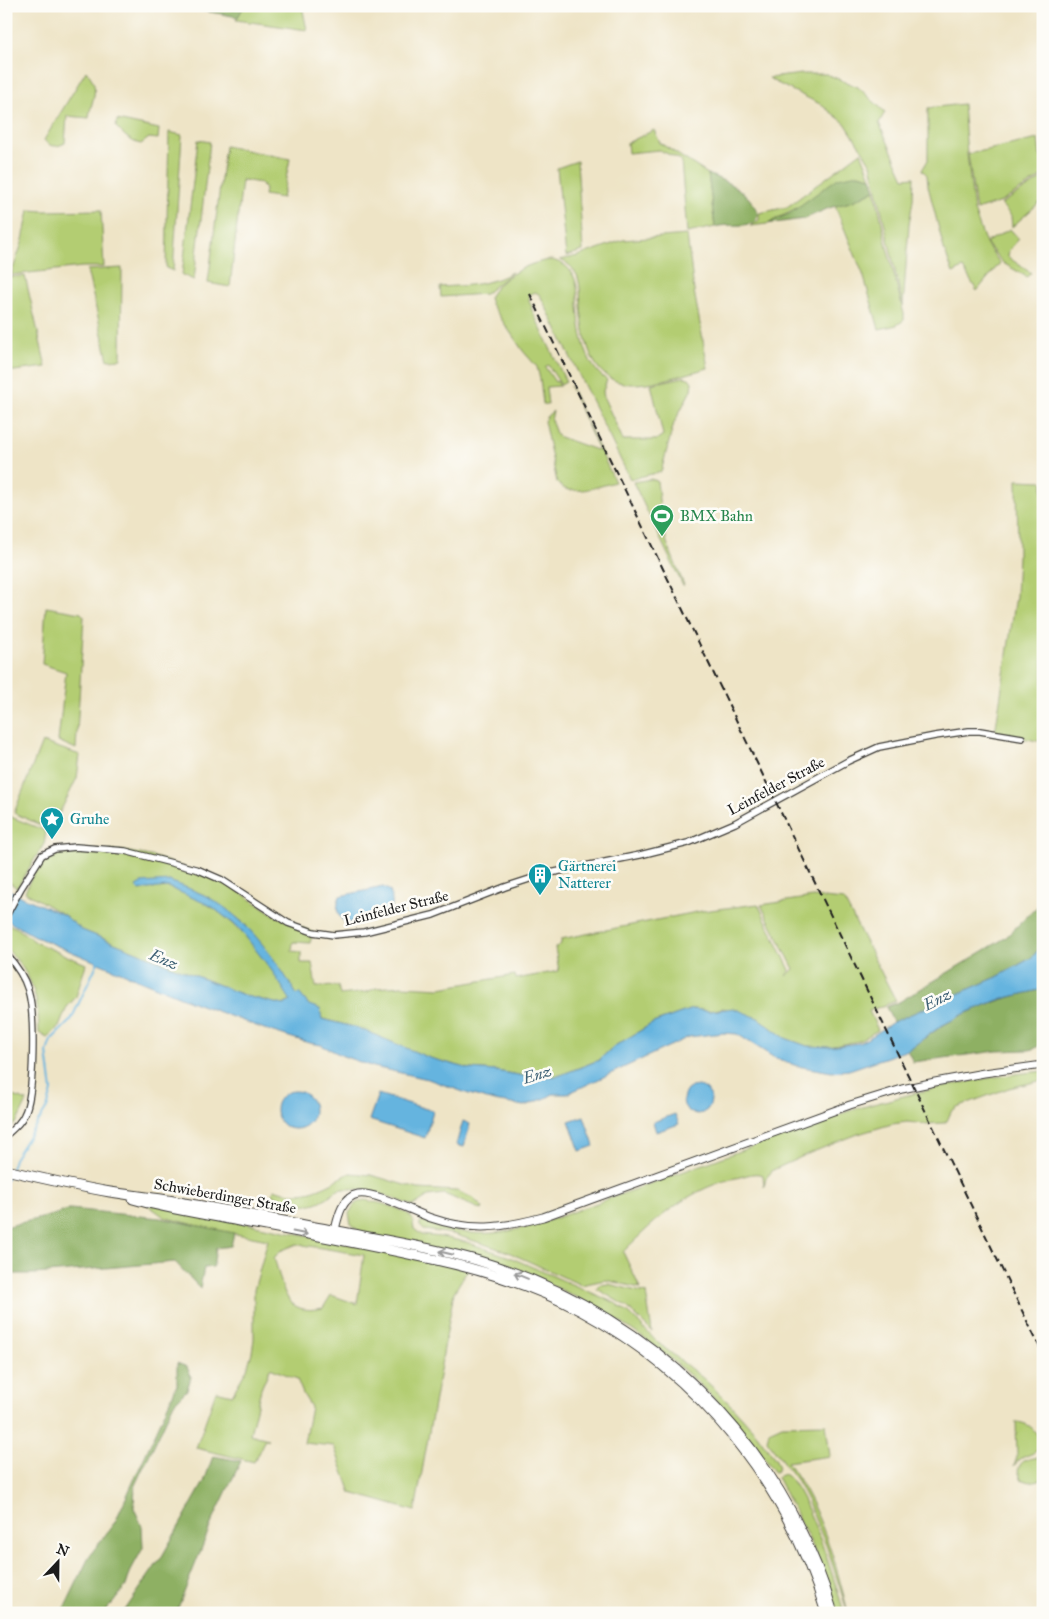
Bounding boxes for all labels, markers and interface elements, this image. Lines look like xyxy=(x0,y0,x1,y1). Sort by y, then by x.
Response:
sports icon: BMX Bahn xyxy=(649,503,675,537)
place label: BMX Bahn xyxy=(680,507,753,525)
street label: Leinfelder Straße xyxy=(724,753,828,819)
place icon: Gruhe xyxy=(39,806,65,840)
place label: Gruhe xyxy=(70,810,109,828)
place label: Gärtnerei Natterer xyxy=(558,857,617,892)
building icon: Gärtnerei Natterer xyxy=(527,862,553,896)
street label: Leinfelder Straße xyxy=(342,886,450,930)
water label: Enz xyxy=(146,945,181,974)
water label: Enz xyxy=(919,984,955,1015)
water label: Enz xyxy=(519,1061,554,1088)
street label: Schwieberdinger Straße xyxy=(152,1175,298,1217)
one-way arrow xyxy=(292,1228,308,1238)
one-way arrow xyxy=(438,1248,454,1257)
one-way arrow xyxy=(513,1271,529,1280)
north arrow xyxy=(32,1536,82,1586)
text: N xyxy=(54,1540,71,1561)

